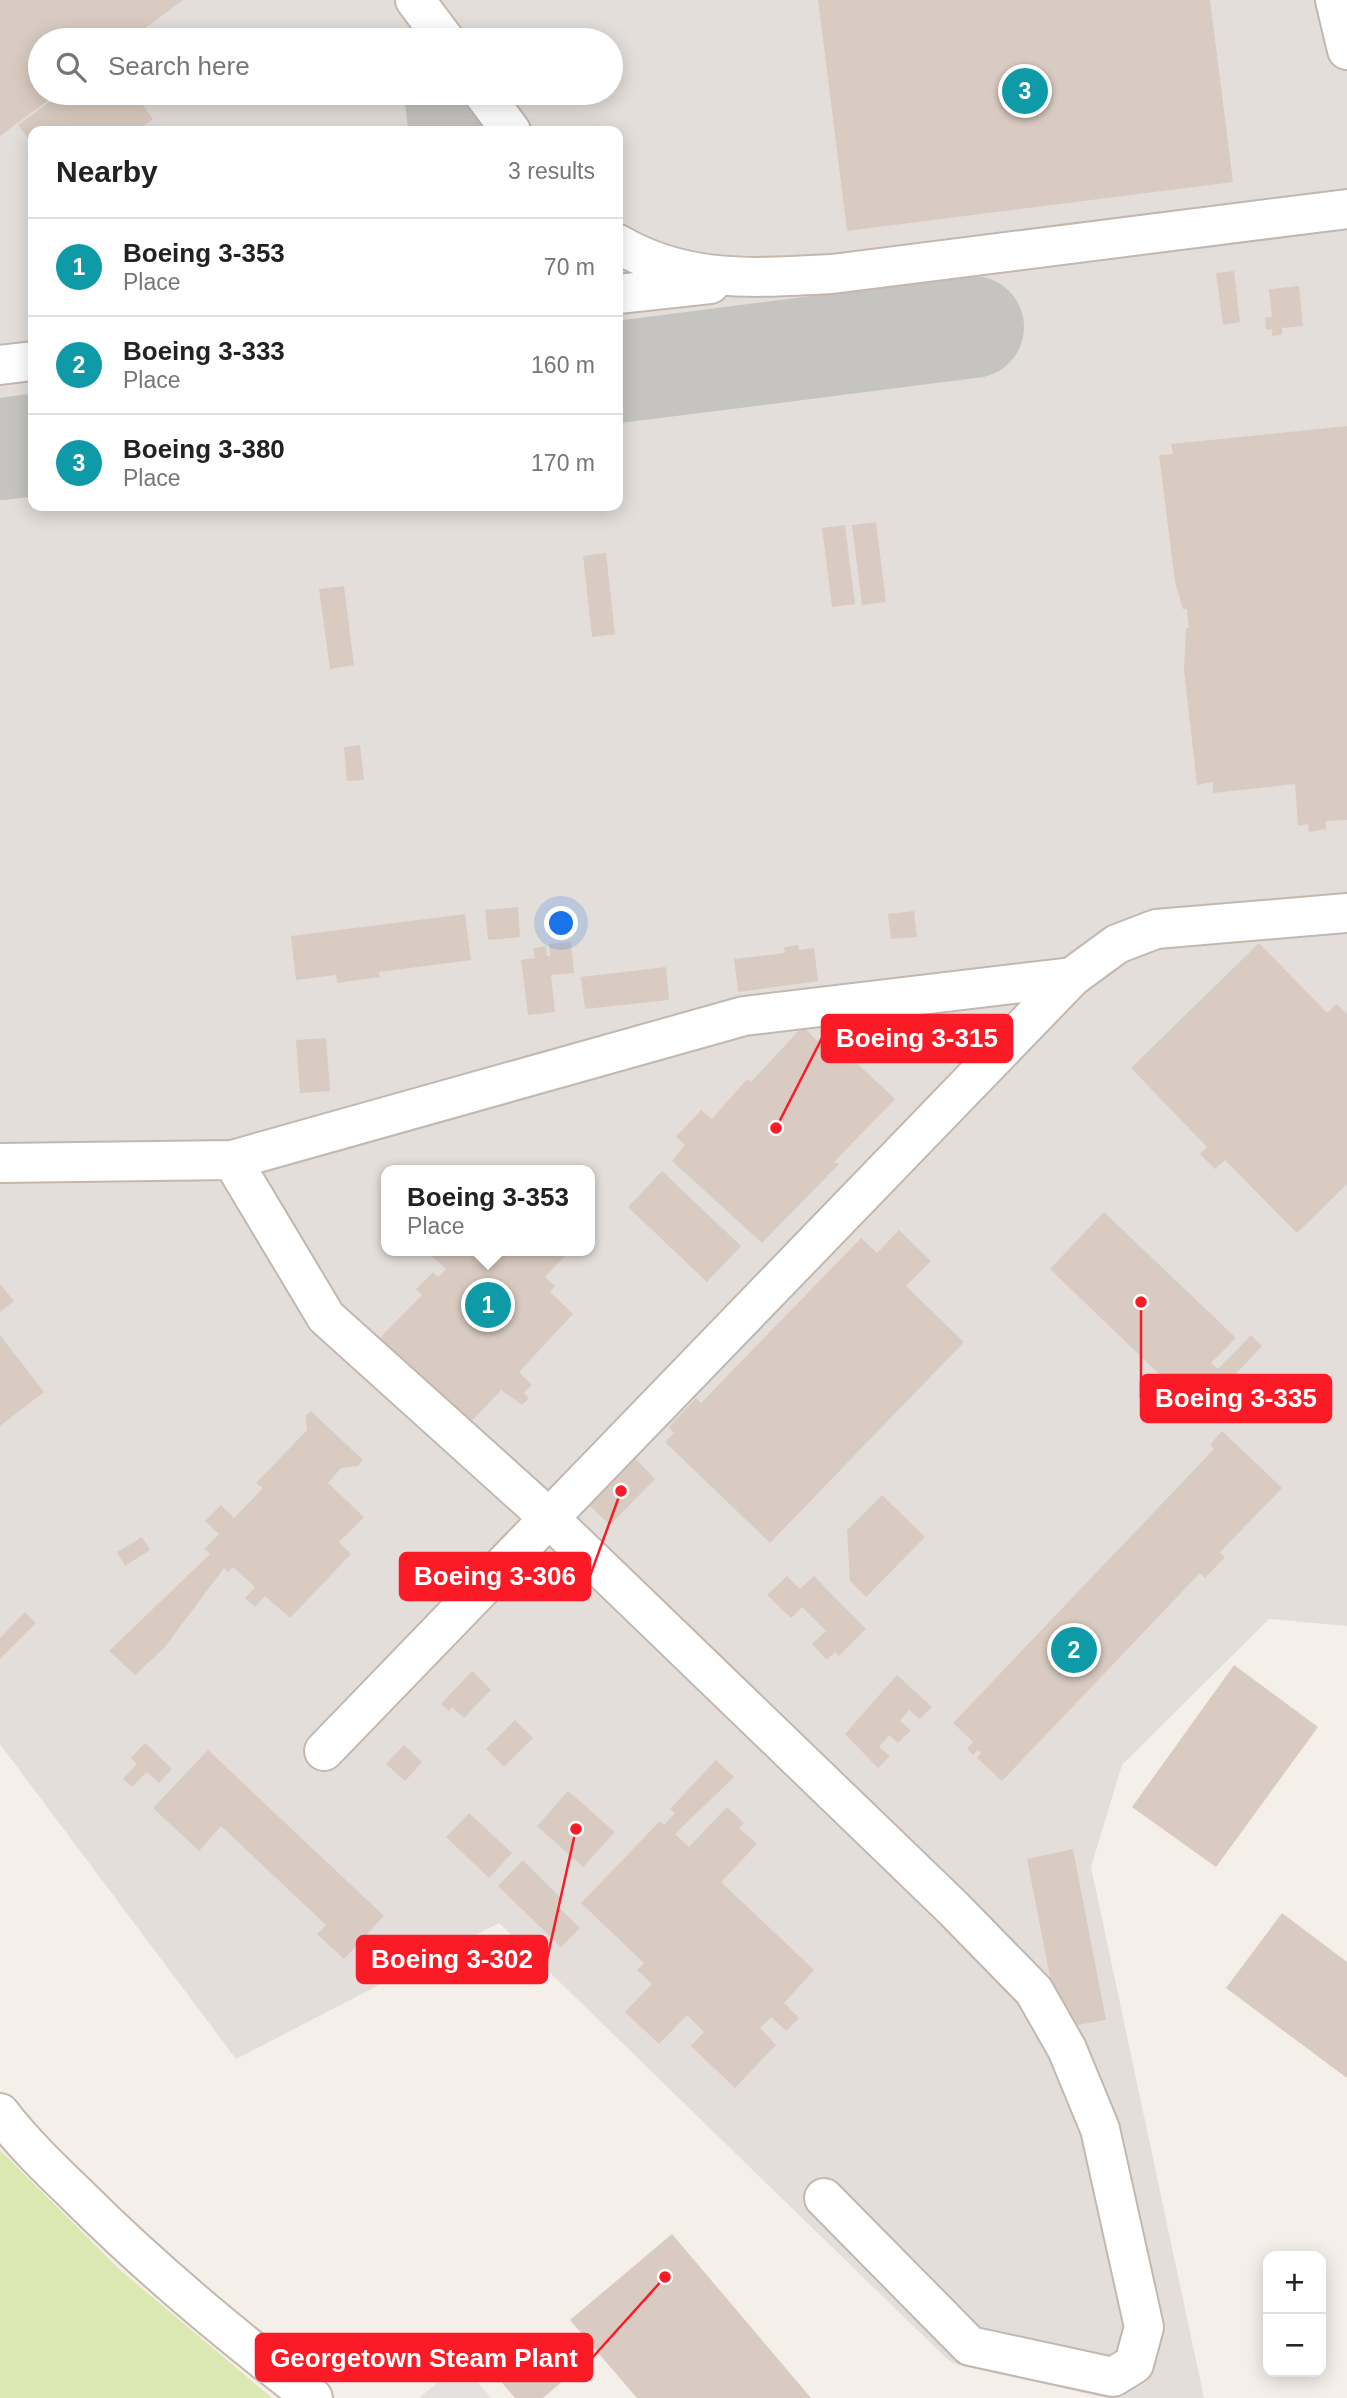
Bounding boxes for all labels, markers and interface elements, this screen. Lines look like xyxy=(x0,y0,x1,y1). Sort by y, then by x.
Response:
search box xyxy=(28,28,623,105)
icon: search xyxy=(52,48,90,86)
text: Search here xyxy=(108,51,250,81)
pin: 3 xyxy=(1002,65,1048,117)
text: Nearby xyxy=(56,155,158,188)
text: 3 results xyxy=(508,158,595,184)
text: Boeing 3-353 xyxy=(123,238,285,268)
text: 1 xyxy=(73,254,85,280)
text: 70 m xyxy=(544,254,595,280)
text: Place xyxy=(123,269,181,295)
text: Boeing 3-333 xyxy=(123,336,285,366)
text: 2 xyxy=(73,352,85,378)
text: 160 m xyxy=(531,352,595,378)
text: Place xyxy=(123,367,181,393)
text: Boeing 3-380 xyxy=(123,434,285,464)
text: 3 xyxy=(73,450,85,476)
text: 170 m xyxy=(531,450,595,476)
text: Place xyxy=(123,465,181,491)
your location xyxy=(544,906,578,940)
callout: Boeing 3-315 xyxy=(822,1015,1012,1062)
text: Boeing 3-315 xyxy=(836,1023,998,1053)
popup xyxy=(381,1165,595,1256)
text: Boeing 3-353 xyxy=(407,1182,569,1212)
text: Place xyxy=(407,1213,465,1239)
pin: 1 xyxy=(465,1279,511,1331)
callout: Boeing 3-335 xyxy=(1141,1375,1331,1422)
text: Boeing 3-335 xyxy=(1155,1383,1317,1413)
callout: Boeing 3-306 xyxy=(400,1553,590,1600)
text: Boeing 3-306 xyxy=(414,1561,576,1591)
pin: 2 xyxy=(1051,1624,1097,1676)
callout: Boeing 3-302 xyxy=(357,1936,547,1983)
text: Boeing 3-302 xyxy=(371,1944,533,1974)
map controls xyxy=(1263,2251,1326,2377)
button: + xyxy=(1263,2251,1326,2314)
button: − xyxy=(1263,2314,1326,2377)
callout: Georgetown Steam Plant xyxy=(256,2334,592,2381)
text: Georgetown Steam Plant xyxy=(270,2343,578,2373)

